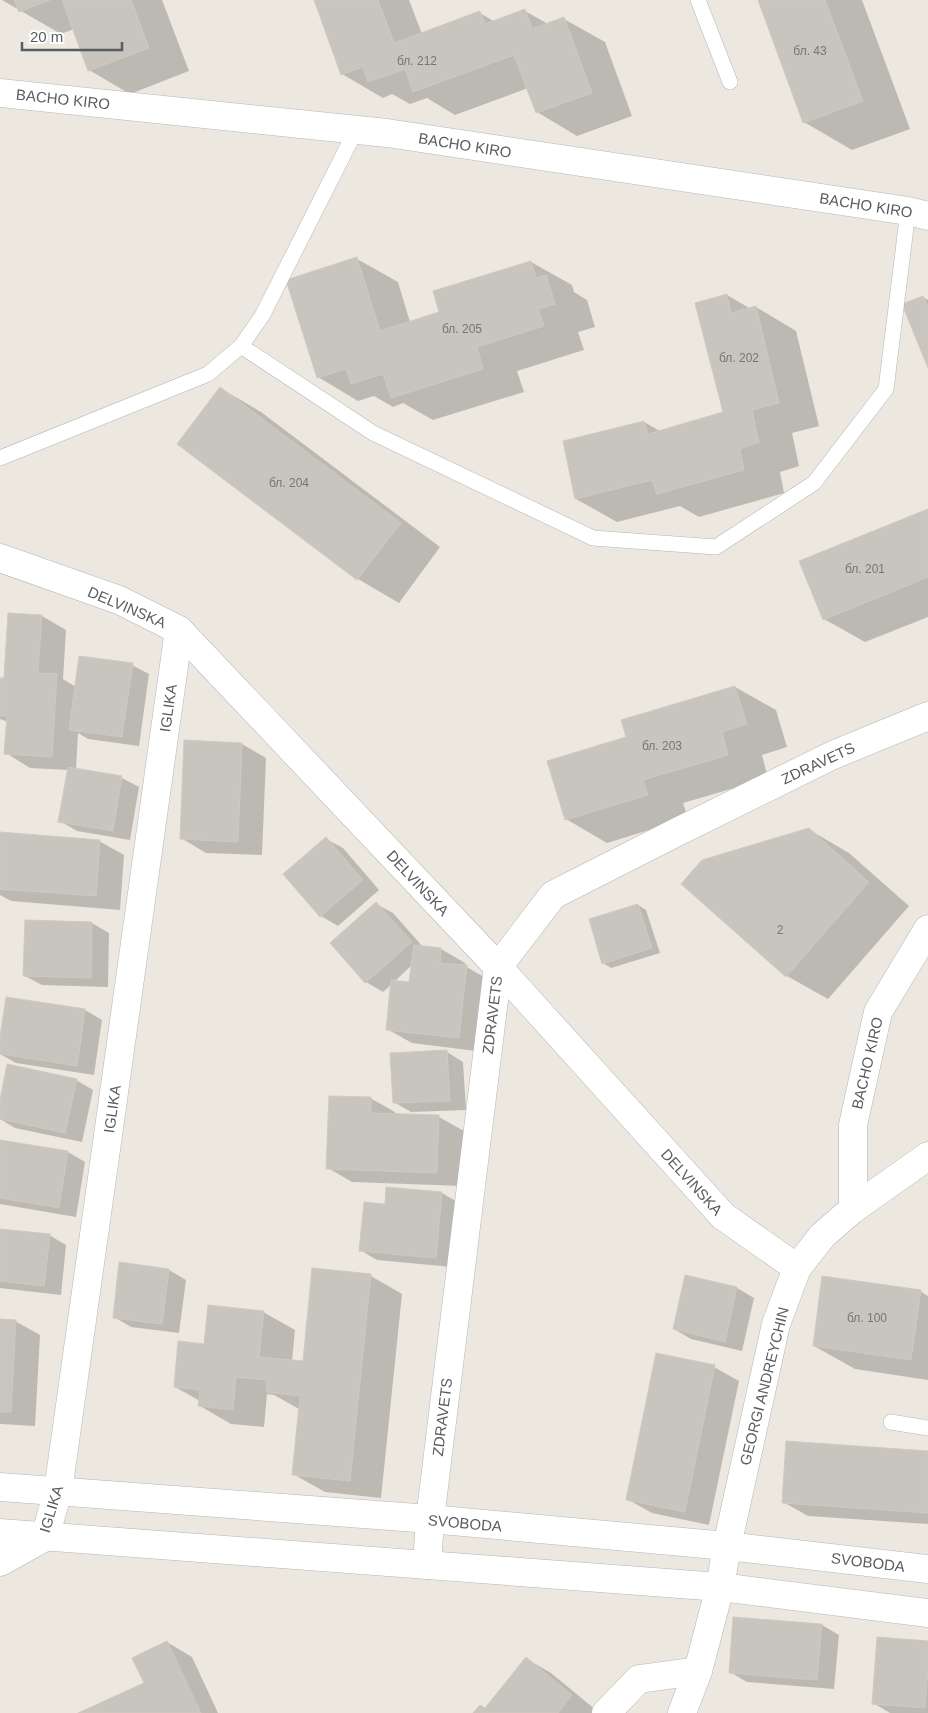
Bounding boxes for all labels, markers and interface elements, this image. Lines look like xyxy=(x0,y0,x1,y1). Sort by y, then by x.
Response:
scale bar xyxy=(22,20,122,52)
text: 20 m xyxy=(30,28,63,45)
house number: бл. 43 xyxy=(793,44,827,58)
house number: бл. 212 xyxy=(397,54,437,68)
street label: BACHO KIRO xyxy=(15,86,111,112)
street label: BACHO KIRO xyxy=(417,129,513,161)
street label: BACHO KIRO xyxy=(818,189,914,221)
house number: бл. 205 xyxy=(442,322,482,336)
house number: бл. 202 xyxy=(719,351,759,365)
house number: бл. 204 xyxy=(269,476,309,490)
house number: бл. 201 xyxy=(845,562,885,576)
street label: DELVINSKA xyxy=(85,583,169,631)
street label: IGLIKA xyxy=(156,683,180,733)
house number: бл. 203 xyxy=(642,739,682,753)
street label: ZDRAVETS xyxy=(779,739,857,787)
street label: DELVINSKA xyxy=(383,847,453,919)
house number: 2 xyxy=(777,923,784,937)
street label: ZDRAVETS xyxy=(479,975,505,1055)
street label: BACHO KIRO xyxy=(848,1015,886,1111)
street label: IGLIKA xyxy=(100,1084,124,1134)
street label: DELVINSKA xyxy=(658,1145,726,1219)
street label: GEORGI ANDREYCHIN xyxy=(736,1305,792,1467)
house number: бл. 100 xyxy=(847,1311,887,1325)
street label: ZDRAVETS xyxy=(429,1377,455,1457)
street label: IGLIKA xyxy=(36,1483,66,1535)
street label: SVOBODA xyxy=(427,1511,503,1535)
street label: SVOBODA xyxy=(830,1549,906,1575)

